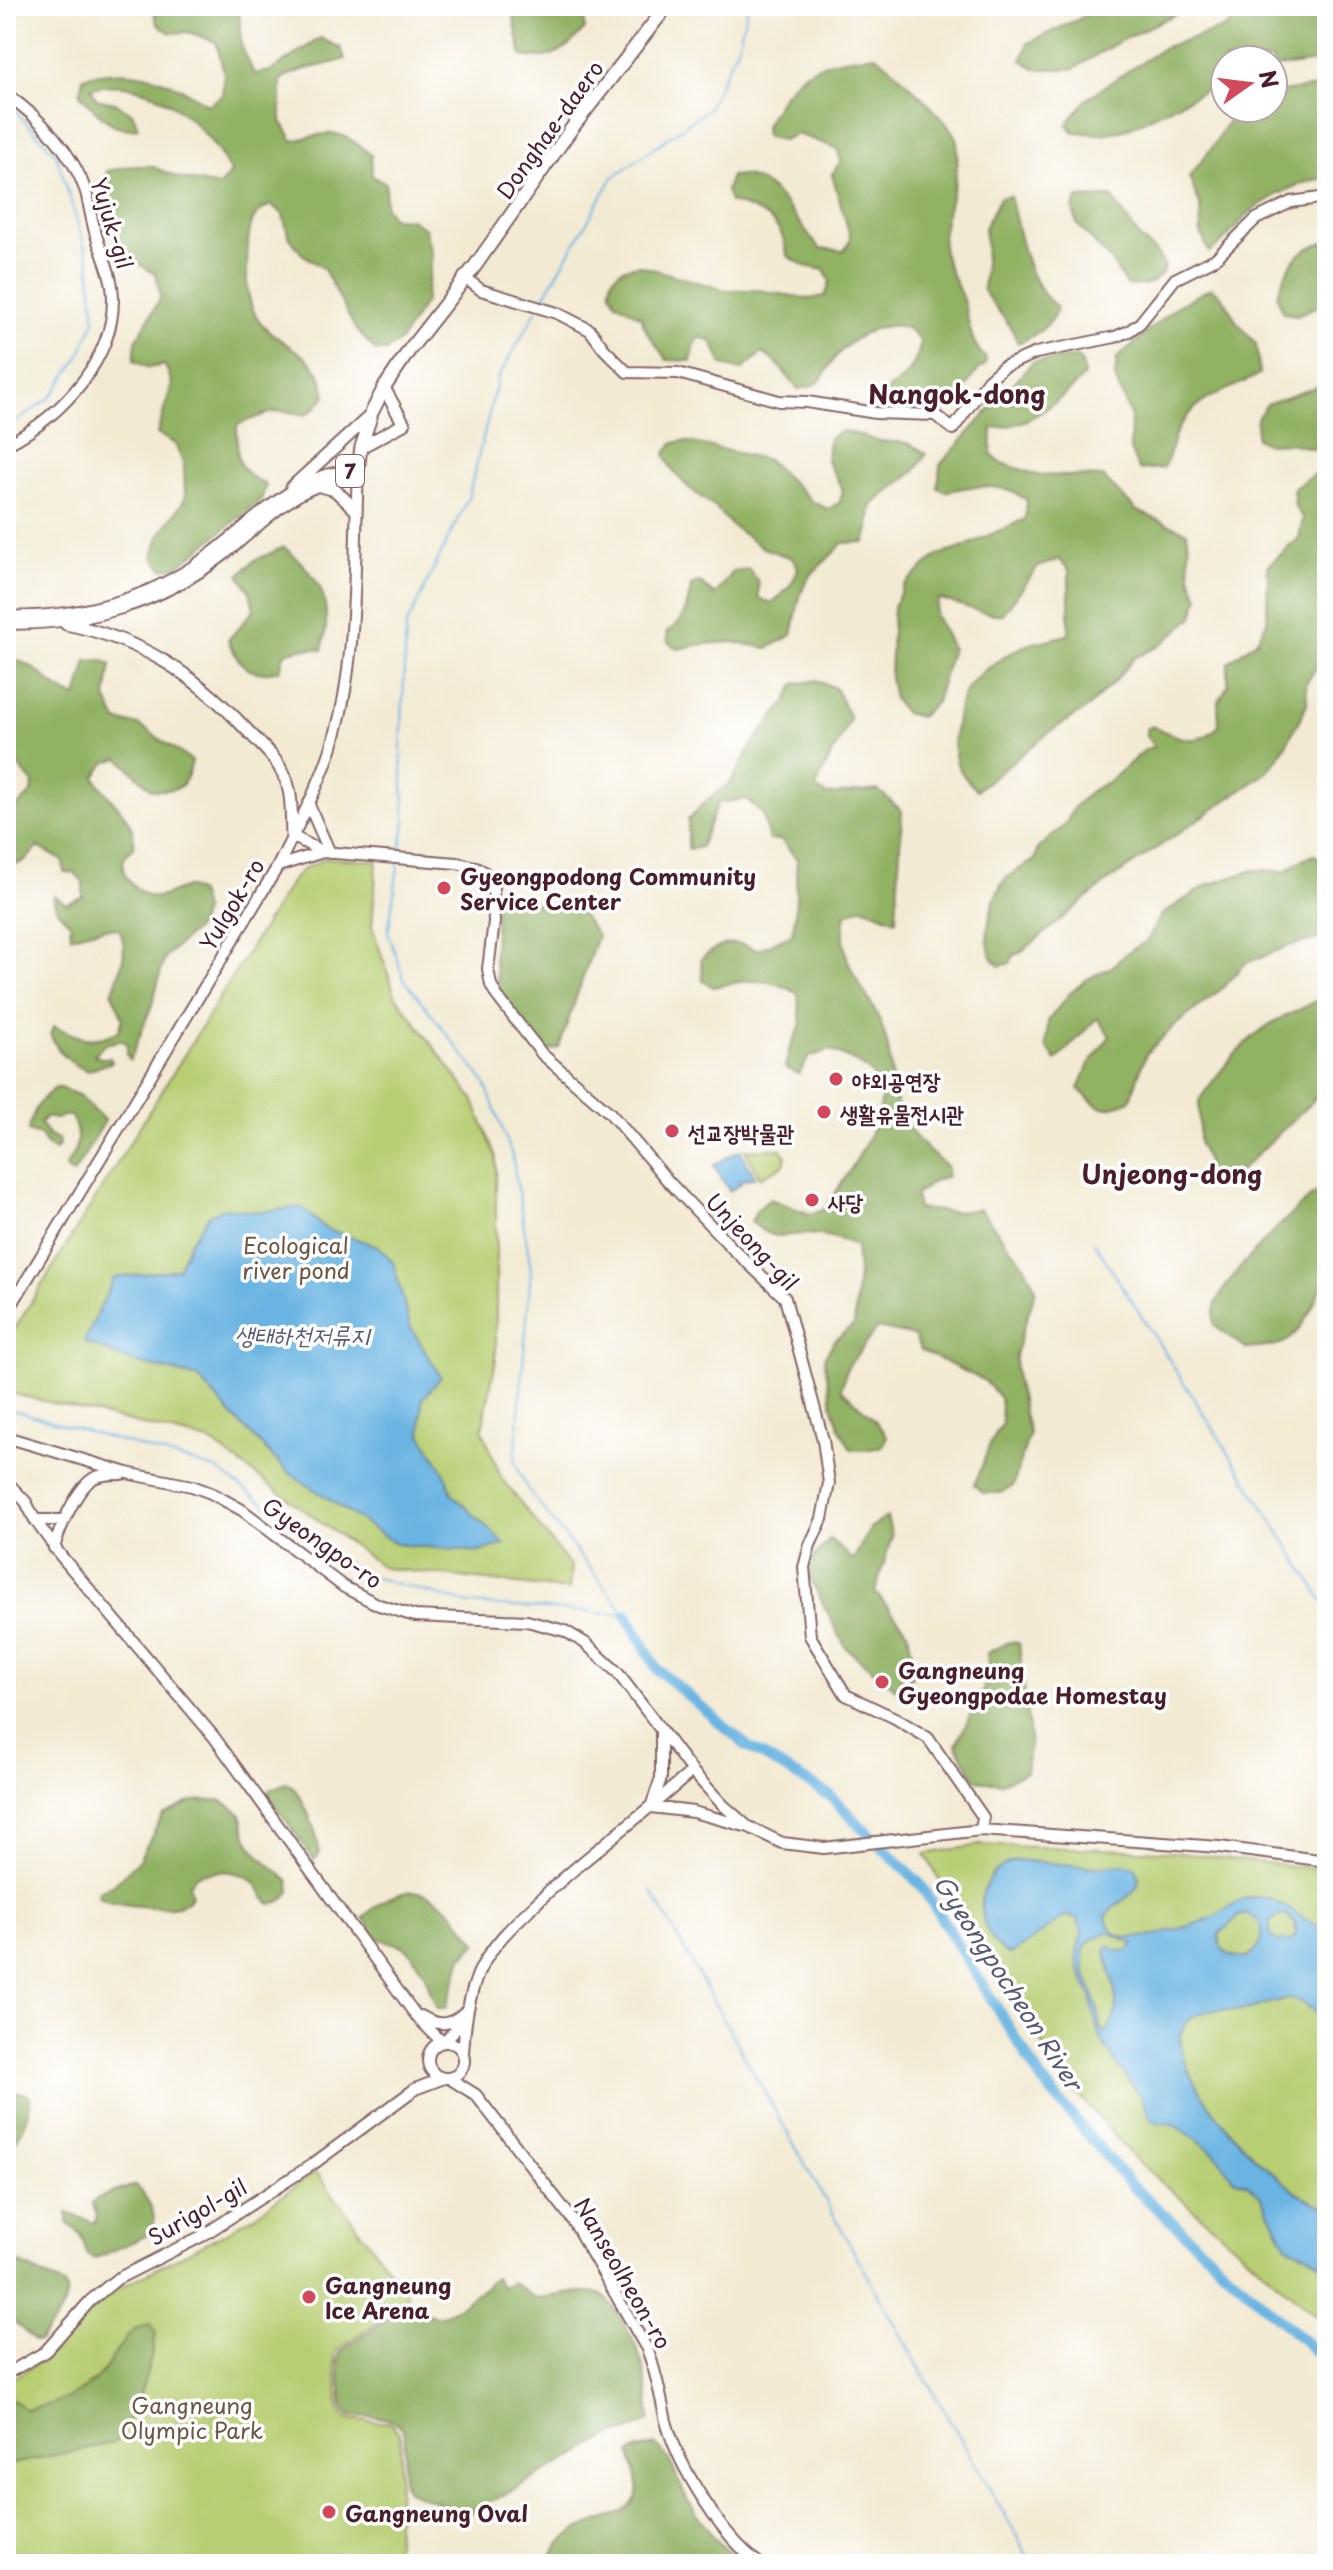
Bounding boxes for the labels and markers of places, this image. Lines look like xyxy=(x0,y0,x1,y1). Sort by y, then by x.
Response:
place label: Gyeongpodong Community Service Center xyxy=(460,859,756,917)
marker: Gyeongpodong Community Service Center xyxy=(435,879,453,897)
place label: 야외공연장 xyxy=(852,1063,941,1096)
marker: 야외공연장 xyxy=(827,1070,845,1088)
place label: 생활유물전시관 xyxy=(839,1096,964,1129)
marker: 생활유물전시관 xyxy=(815,1103,833,1121)
place label: 선교장박물관 xyxy=(687,1115,795,1148)
marker: 선교장박물관 xyxy=(663,1122,681,1140)
place label: 사당 xyxy=(827,1184,864,1217)
marker: 사당 xyxy=(803,1191,821,1209)
place label: Gangneung Gyeongpodae Homestay xyxy=(898,1653,1167,1711)
marker: Gangneung Gyeongpodae Homestay xyxy=(873,1673,891,1691)
place label: Gangneung Ice Arena xyxy=(325,2268,451,2326)
marker: Gangneung Ice Arena xyxy=(300,2288,318,2306)
place label: Gangneung Oval xyxy=(345,2496,528,2529)
marker: Gangneung Oval xyxy=(320,2503,338,2521)

